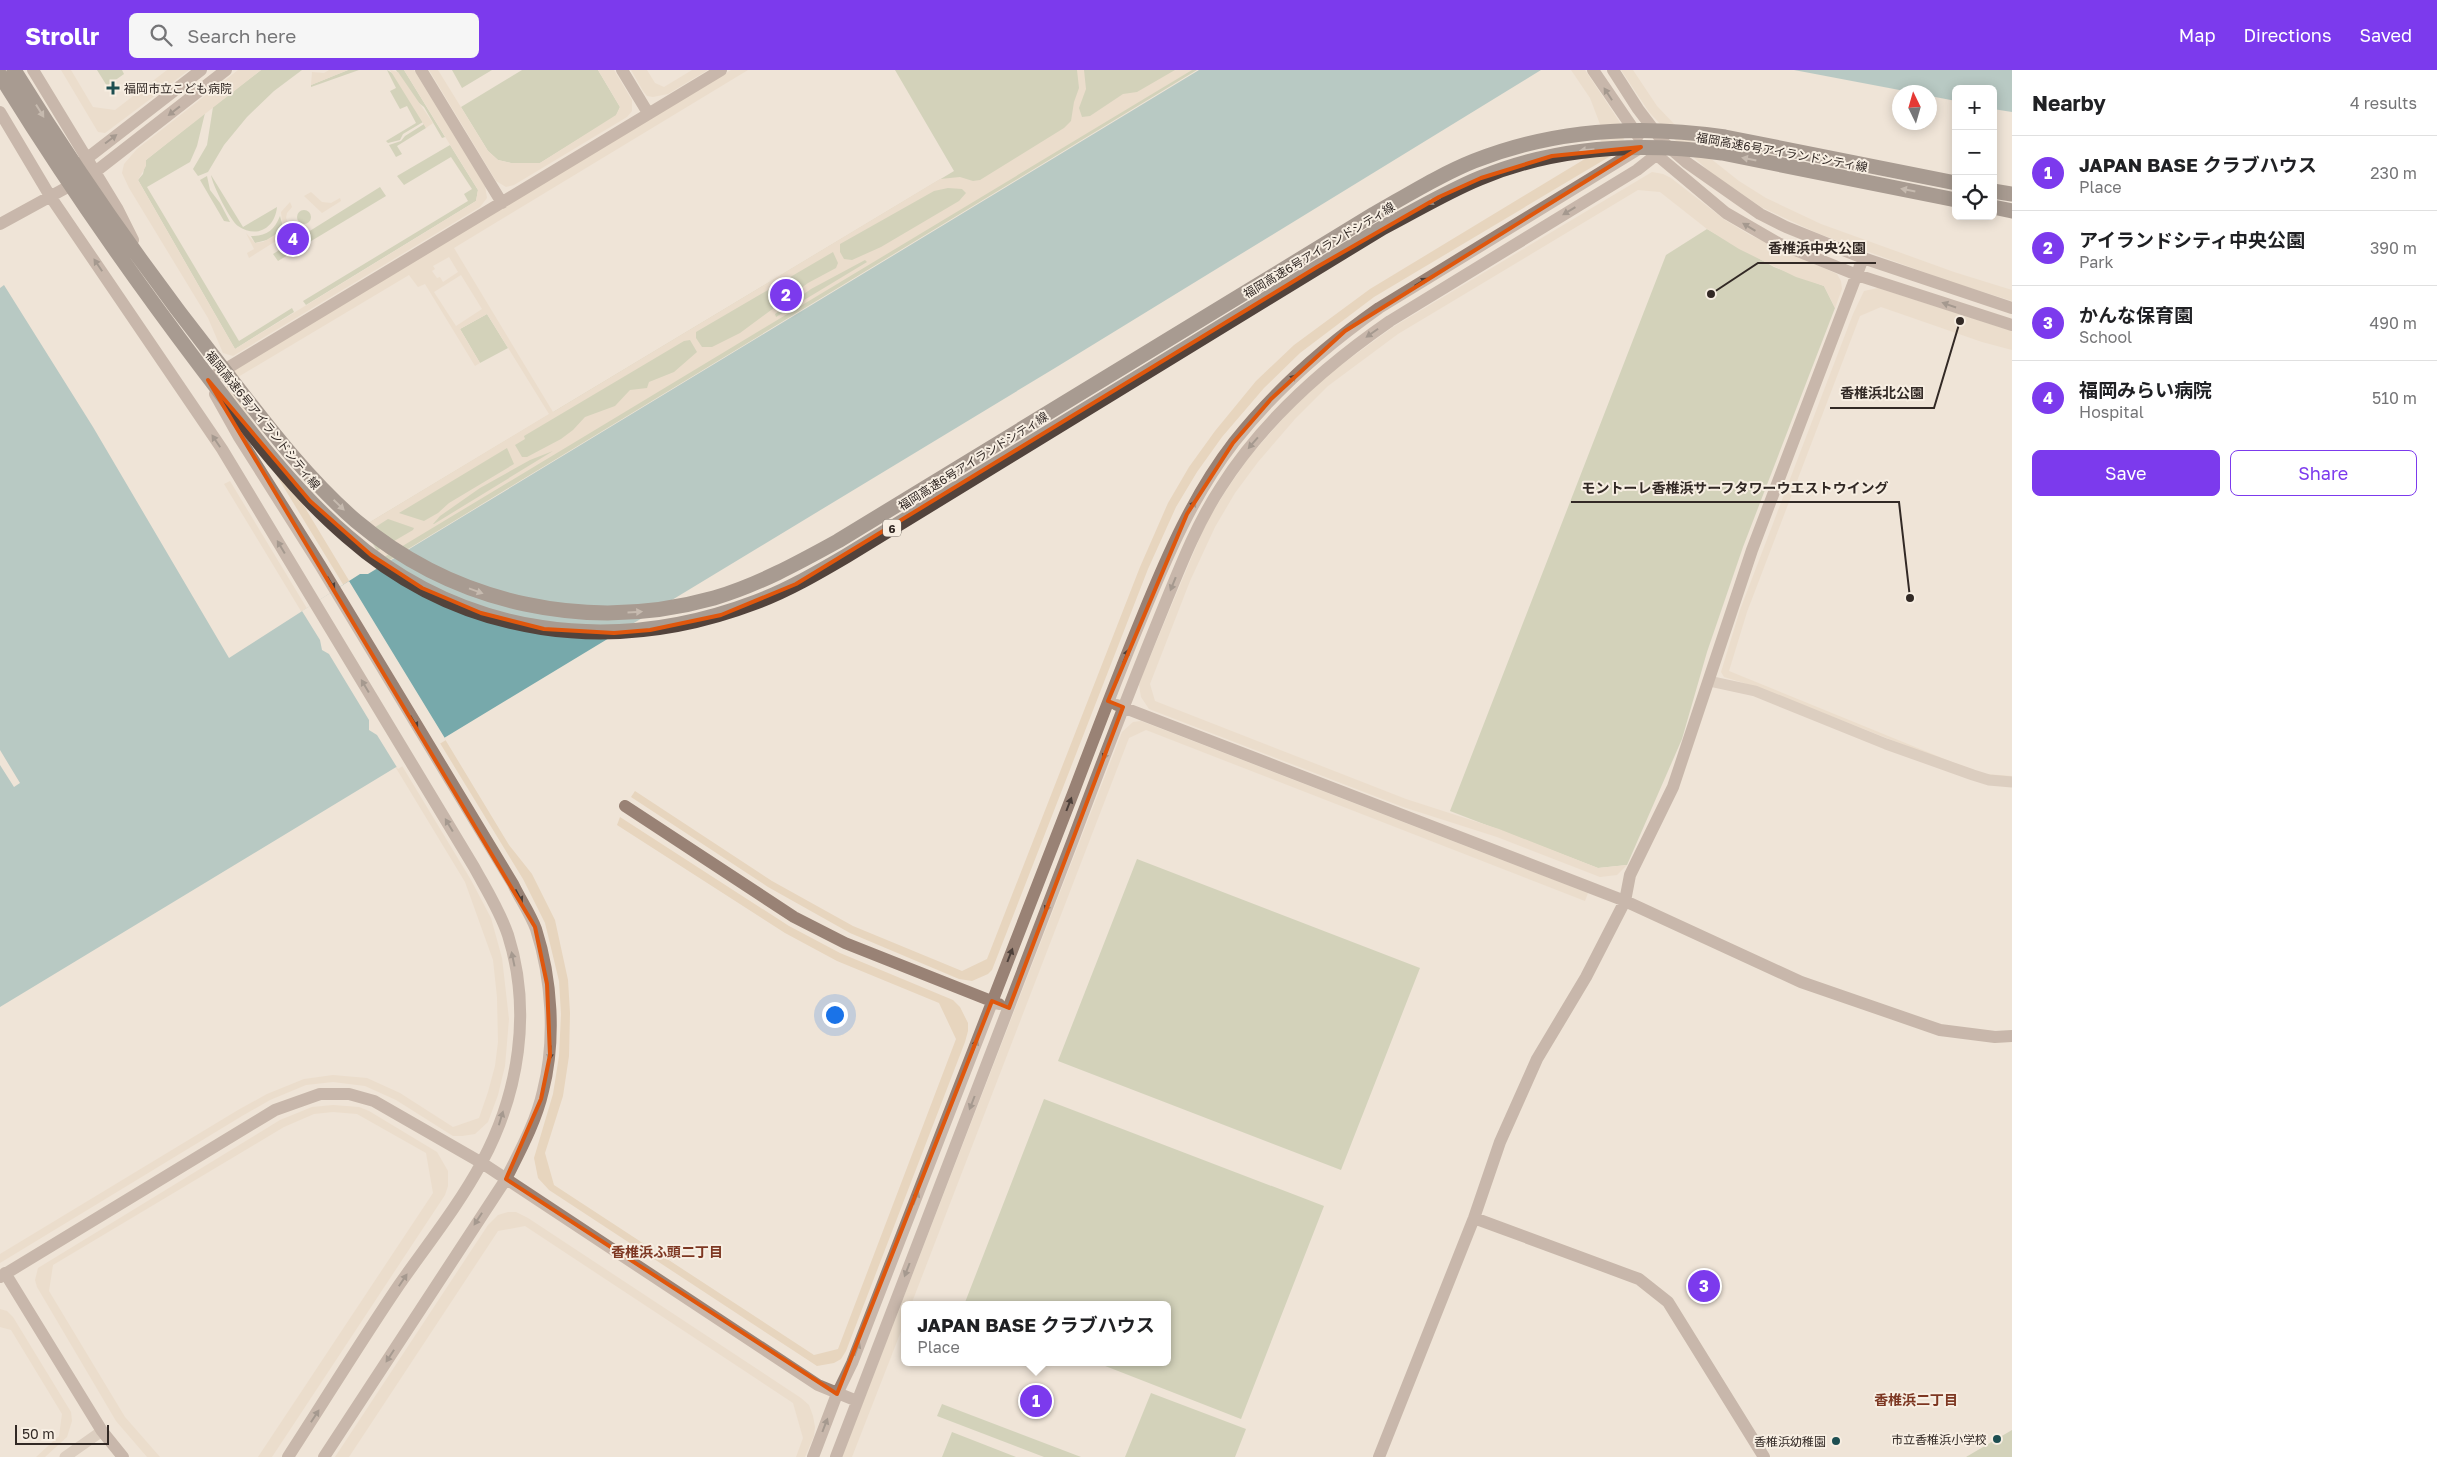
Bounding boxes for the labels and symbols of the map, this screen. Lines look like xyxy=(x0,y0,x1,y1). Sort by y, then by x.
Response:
marker: 福岡市立こども病院 xyxy=(106,81,120,95)
place label: 福岡市立こども病院 xyxy=(124,81,232,96)
north arrow xyxy=(1892,85,1937,130)
one-way arrow xyxy=(1604,88,1613,101)
one-way arrow xyxy=(35,105,44,118)
one-way arrow xyxy=(167,106,181,116)
street label: 福岡高速6号アイランドシティ線 xyxy=(1695,130,1869,174)
one-way arrow xyxy=(104,133,117,144)
one-way arrow xyxy=(1579,146,1595,154)
one-way arrow xyxy=(1740,154,1756,162)
one-way arrow xyxy=(1900,186,1916,194)
one-way arrow xyxy=(1426,197,1441,205)
street label: 福岡高速6号アイランドシティ線 xyxy=(1241,199,1397,301)
one-way arrow xyxy=(1563,207,1576,216)
pin: 4 xyxy=(277,220,309,258)
one-way arrow xyxy=(1742,223,1755,232)
callout: 香椎浜中央公園 xyxy=(1758,234,1876,263)
text: 香椎浜中央公園 xyxy=(1768,239,1866,256)
one-way arrow xyxy=(93,259,103,272)
pin: 2 xyxy=(770,276,802,314)
one-way arrow xyxy=(1414,277,1427,287)
one-way arrow xyxy=(1941,301,1956,309)
one-way arrow xyxy=(1365,328,1379,338)
street label: 福岡高速6号アイランドシティ線 xyxy=(202,348,324,492)
one-way arrow xyxy=(1285,374,1297,386)
callout: 香椎浜北公園 xyxy=(1830,379,1934,408)
text: 香椎浜北公園 xyxy=(1840,384,1924,401)
street label: 福岡高速6号アイランドシティ線 xyxy=(895,409,1051,513)
one-way arrow xyxy=(211,434,221,447)
one-way arrow xyxy=(1247,437,1259,449)
callout: モントーレ香椎浜サーフタワーウエストウイング xyxy=(1571,473,1899,502)
text: モントーレ香椎浜サーフタワーウエストウイング xyxy=(1581,479,1889,496)
one-way arrow xyxy=(333,499,345,511)
one-way arrow xyxy=(1187,501,1196,514)
road number: 6 xyxy=(883,519,901,536)
one-way arrow xyxy=(277,541,286,554)
one-way arrow xyxy=(326,576,335,589)
one-way arrow xyxy=(1169,577,1177,591)
one-way arrow xyxy=(468,588,483,595)
one-way arrow xyxy=(628,608,644,616)
one-way arrow xyxy=(1122,648,1130,663)
one-way arrow xyxy=(360,680,370,693)
one-way arrow xyxy=(410,716,419,729)
one-way arrow xyxy=(1102,746,1110,761)
one-way arrow xyxy=(1065,796,1073,811)
one-way arrow xyxy=(444,819,453,832)
one-way arrow xyxy=(515,888,523,903)
one-way arrow xyxy=(1044,897,1051,912)
one-way arrow xyxy=(1006,947,1014,962)
one-way arrow xyxy=(509,952,517,967)
your location xyxy=(822,1002,848,1028)
one-way arrow xyxy=(971,1039,979,1053)
one-way arrow xyxy=(545,1045,553,1061)
one-way arrow xyxy=(968,1095,975,1110)
one-way arrow xyxy=(498,1111,506,1126)
one-way arrow xyxy=(912,1190,920,1205)
one-way arrow xyxy=(473,1212,483,1226)
district label: 香椎浜ふ頭二丁目 xyxy=(611,1243,723,1260)
one-way arrow xyxy=(903,1263,910,1278)
pin: 3 xyxy=(1688,1267,1720,1305)
one-way arrow xyxy=(398,1273,408,1286)
one-way arrow xyxy=(853,1341,861,1356)
one-way arrow xyxy=(385,1349,394,1362)
pin: 1 xyxy=(1020,1382,1052,1420)
district label: 香椎浜二丁目 xyxy=(1874,1391,1958,1408)
one-way arrow xyxy=(310,1409,320,1423)
one-way arrow xyxy=(822,1418,829,1433)
scale bar xyxy=(15,1422,109,1445)
place label: 市立香椎浜小学校 xyxy=(1891,1432,1987,1447)
marker: 市立香椎浜小学校 xyxy=(1991,1433,2003,1445)
place label: 香椎浜幼稚園 xyxy=(1754,1434,1826,1449)
marker: 香椎浜幼稚園 xyxy=(1830,1435,1842,1447)

